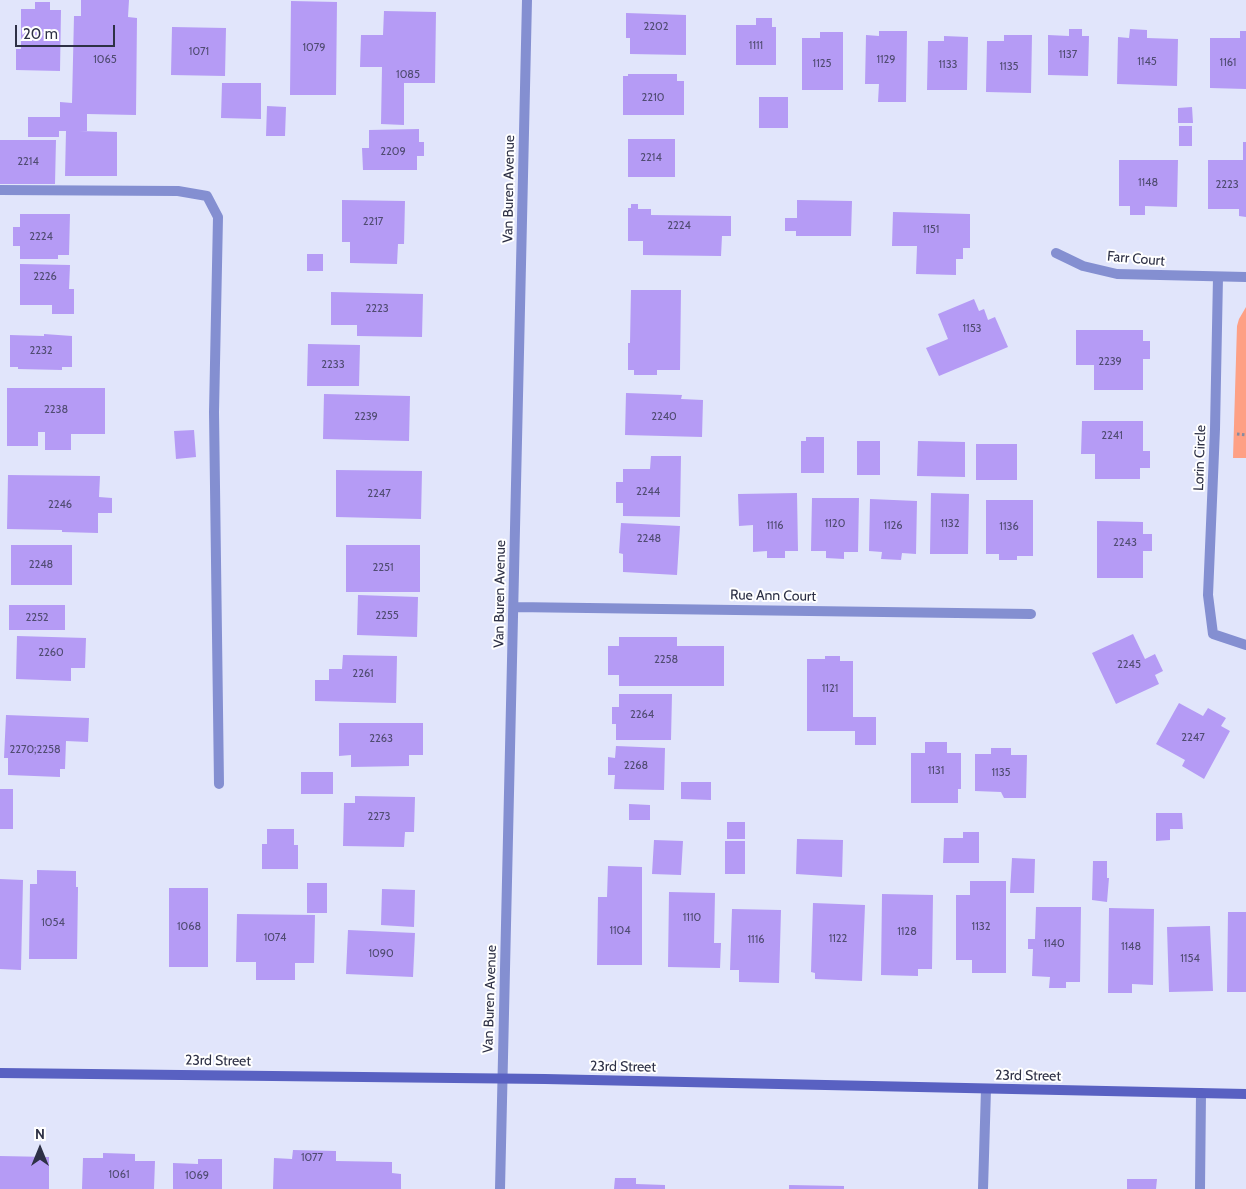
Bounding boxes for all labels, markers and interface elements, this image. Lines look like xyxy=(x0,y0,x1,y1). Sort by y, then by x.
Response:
scale bar xyxy=(18,15,118,47)
house number: 2202 xyxy=(644,20,668,34)
text: 20 m xyxy=(23,25,58,43)
house number: 1111 xyxy=(749,39,763,53)
house number: 1079 xyxy=(303,41,325,55)
house number: 1071 xyxy=(189,45,209,59)
house number: 1137 xyxy=(1059,48,1077,62)
house number: 1065 xyxy=(93,53,117,67)
house number: 1129 xyxy=(876,53,896,67)
house number: 1145 xyxy=(1137,55,1157,69)
house number: 1161 xyxy=(1220,56,1236,70)
house number: 1125 xyxy=(813,57,831,71)
house number: 1133 xyxy=(938,58,958,72)
house number: 1135 xyxy=(999,60,1019,74)
house number: 1085 xyxy=(396,68,420,82)
house number: 2210 xyxy=(642,91,664,105)
street label: Van Buren Avenue xyxy=(500,135,518,243)
house number: 2209 xyxy=(380,145,406,159)
house number: 2214 xyxy=(640,151,662,165)
house number: 2214 xyxy=(17,155,39,169)
house number: 1148 xyxy=(1138,176,1158,190)
house number: 2223 xyxy=(1215,178,1239,192)
house number: 2217 xyxy=(363,215,383,229)
house number: 2224 xyxy=(667,219,691,233)
house number: 1151 xyxy=(923,223,939,237)
house number: 2224 xyxy=(29,230,53,244)
street label: Farr Court xyxy=(1106,248,1166,270)
house number: 2226 xyxy=(33,270,57,284)
house number: 2223 xyxy=(365,302,389,316)
house number: 1153 xyxy=(962,322,982,336)
house number: 2232 xyxy=(29,344,53,358)
house number: 2239 xyxy=(1098,355,1122,369)
house number: 2233 xyxy=(321,358,345,372)
house number: 2238 xyxy=(44,403,68,417)
house number: 2239 xyxy=(354,410,378,424)
house number: 2240 xyxy=(651,410,677,424)
street label: Lorin Circle xyxy=(1190,425,1210,491)
house number: 2241 xyxy=(1101,429,1123,443)
house number: 2244 xyxy=(636,485,660,499)
house number: 2247 xyxy=(367,487,391,501)
house number: 2246 xyxy=(48,498,72,512)
house number: 1120 xyxy=(825,517,845,531)
house number: 1132 xyxy=(941,517,959,531)
house number: 1116 xyxy=(766,519,784,533)
house number: 1126 xyxy=(883,519,903,533)
house number: 1136 xyxy=(999,520,1019,534)
house number: 2248 xyxy=(637,532,661,546)
house number: 2243 xyxy=(1113,536,1137,550)
street label: Van Buren Avenue xyxy=(491,540,509,648)
house number: 2248 xyxy=(29,558,53,572)
house number: 2251 xyxy=(372,561,394,575)
street label: Rue Ann Court xyxy=(730,587,816,605)
house number: 2255 xyxy=(375,609,399,623)
house number: 2252 xyxy=(25,611,49,625)
house number: 2260 xyxy=(38,646,64,660)
house number: 2258 xyxy=(654,653,678,667)
house number: 2245 xyxy=(1117,658,1141,672)
house number: 2261 xyxy=(352,667,374,681)
house number: 1121 xyxy=(822,682,838,696)
house number: 2264 xyxy=(630,708,654,722)
house number: 2247 xyxy=(1181,731,1205,745)
house number: 2263 xyxy=(369,732,393,746)
house number: 2270;2258 xyxy=(9,743,61,757)
house number: 2268 xyxy=(624,759,648,773)
house number: 1131 xyxy=(928,764,944,778)
house number: 1135 xyxy=(991,766,1011,780)
house number: 2273 xyxy=(367,810,391,824)
house number: 1110 xyxy=(683,911,701,925)
house number: 1054 xyxy=(41,916,65,930)
house number: 1068 xyxy=(177,920,201,934)
house number: 1132 xyxy=(972,920,990,934)
house number: 1104 xyxy=(609,924,631,938)
house number: 1128 xyxy=(897,925,917,939)
house number: 1074 xyxy=(264,931,286,945)
house number: 1122 xyxy=(829,932,847,946)
house number: 1116 xyxy=(747,933,765,947)
house number: 1140 xyxy=(1043,937,1065,951)
house number: 1148 xyxy=(1121,940,1141,954)
street label: Van Buren Avenue xyxy=(480,945,500,1053)
house number: 1090 xyxy=(368,947,394,961)
house number: 1154 xyxy=(1180,952,1200,966)
street label: 23rd Street xyxy=(185,1052,251,1070)
street label: 23rd Street xyxy=(590,1058,656,1076)
street label: 23rd Street xyxy=(995,1067,1061,1085)
north arrow xyxy=(15,1124,65,1174)
text: N xyxy=(35,1125,45,1143)
house number: 1077 xyxy=(301,1151,323,1165)
house number: 1061 xyxy=(108,1168,130,1182)
house number: 1069 xyxy=(185,1169,209,1183)

